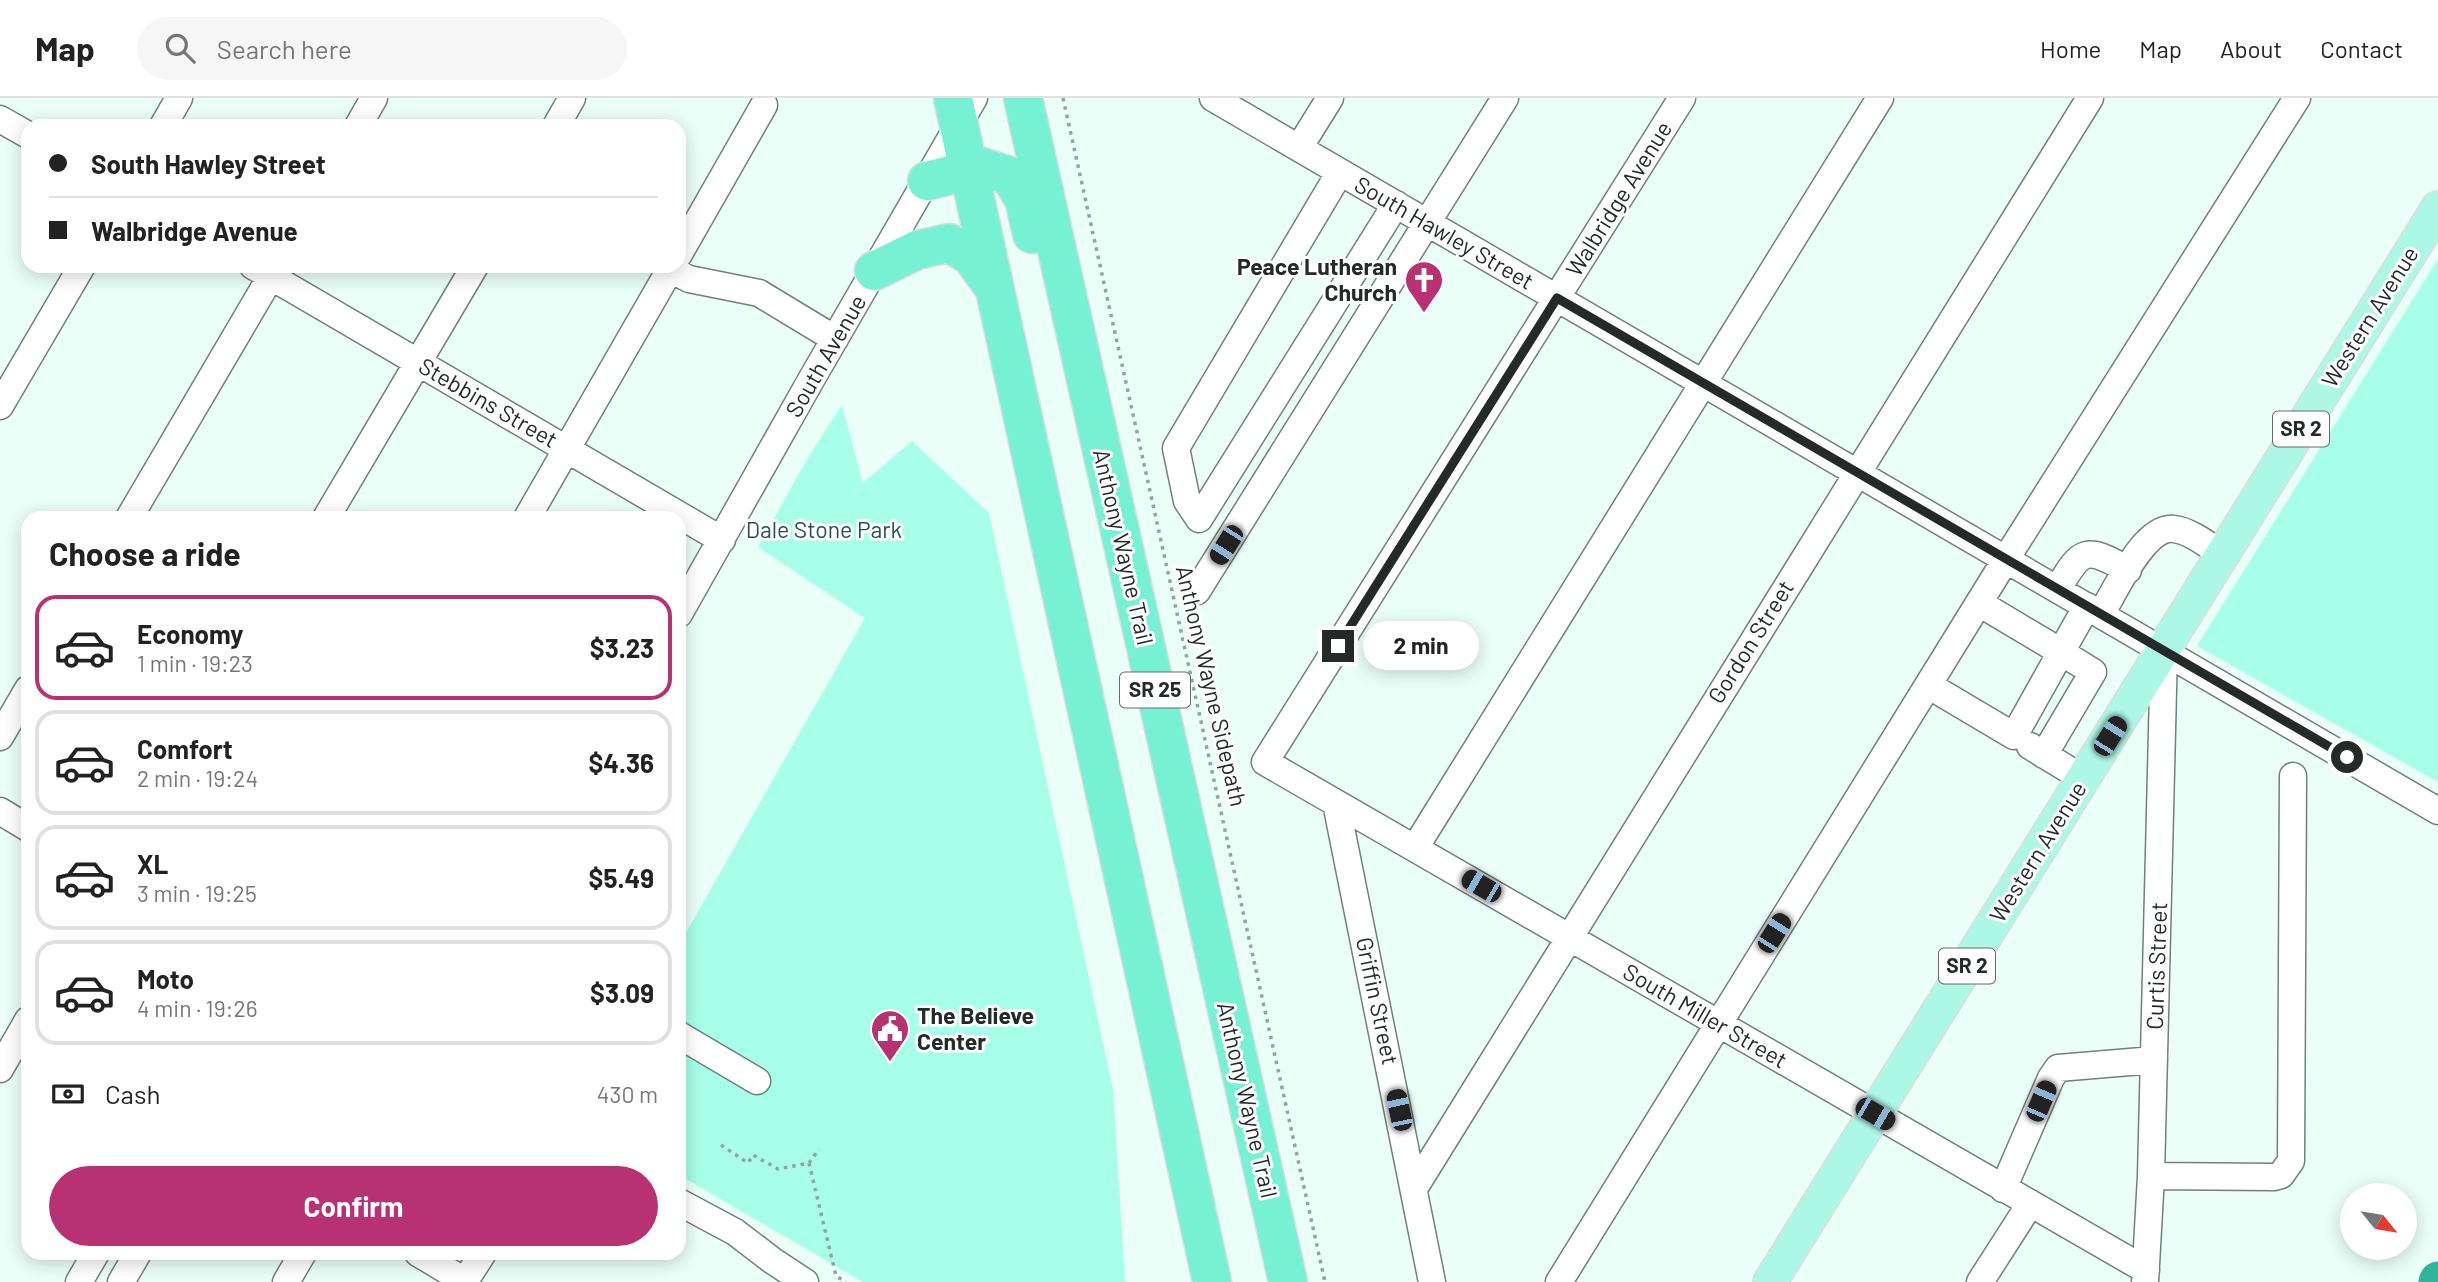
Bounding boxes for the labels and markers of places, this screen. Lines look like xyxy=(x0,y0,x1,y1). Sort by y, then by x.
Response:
place label: Peace Lutheran Church xyxy=(1237,252,1397,306)
church icon: Peace Lutheran Church xyxy=(1403,259,1445,314)
place label: The Believe Center xyxy=(917,1001,1034,1055)
public building icon: The Believe Center xyxy=(869,1008,911,1063)

